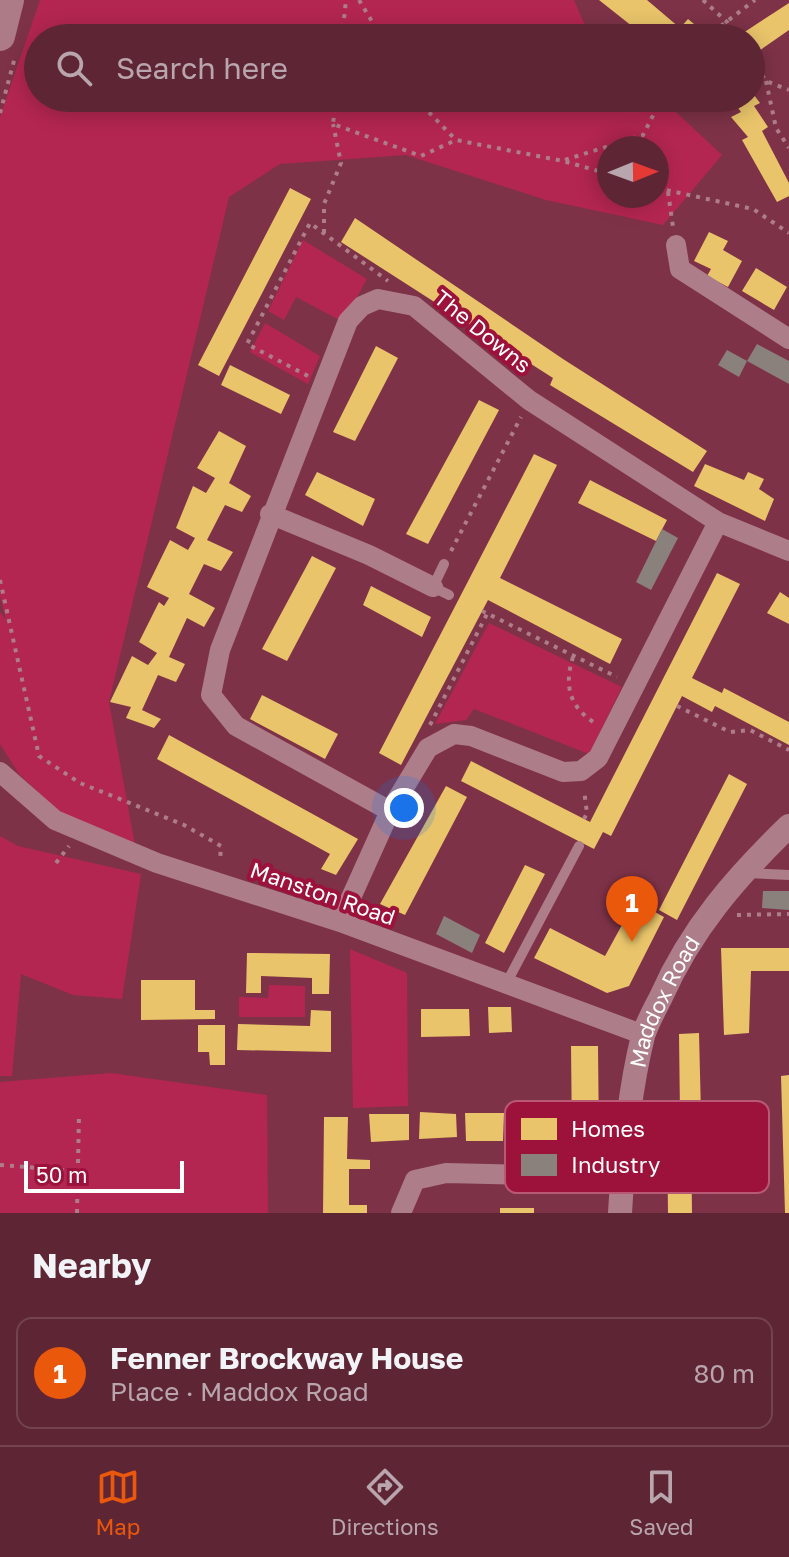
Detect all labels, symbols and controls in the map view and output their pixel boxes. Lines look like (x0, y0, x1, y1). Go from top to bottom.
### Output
search box (24, 24, 765, 112)
icon: search (52, 46, 96, 90)
text: Search here (116, 50, 288, 86)
north arrow (597, 136, 669, 208)
street label: The Downs (429, 284, 537, 378)
your location (384, 788, 424, 828)
street label: Manston Road (247, 856, 399, 930)
pin: 1 (606, 876, 658, 942)
street label: Maddox Road (623, 930, 705, 1070)
legend (505, 1101, 769, 1193)
text: Homes (571, 1115, 645, 1142)
text: Industry (571, 1151, 660, 1178)
scale bar (24, 1157, 184, 1193)
text: 50 m (36, 1161, 87, 1188)
text: Nearby (32, 1245, 152, 1285)
text: Fenner Brockway House (110, 1340, 464, 1376)
text: 1 (53, 1358, 67, 1389)
text: 80 m (694, 1358, 755, 1389)
text: Place · Maddox Road (110, 1376, 369, 1407)
tab: Map (95, 1465, 140, 1540)
tab: Directions (331, 1465, 439, 1540)
tab: Saved (629, 1465, 694, 1540)

